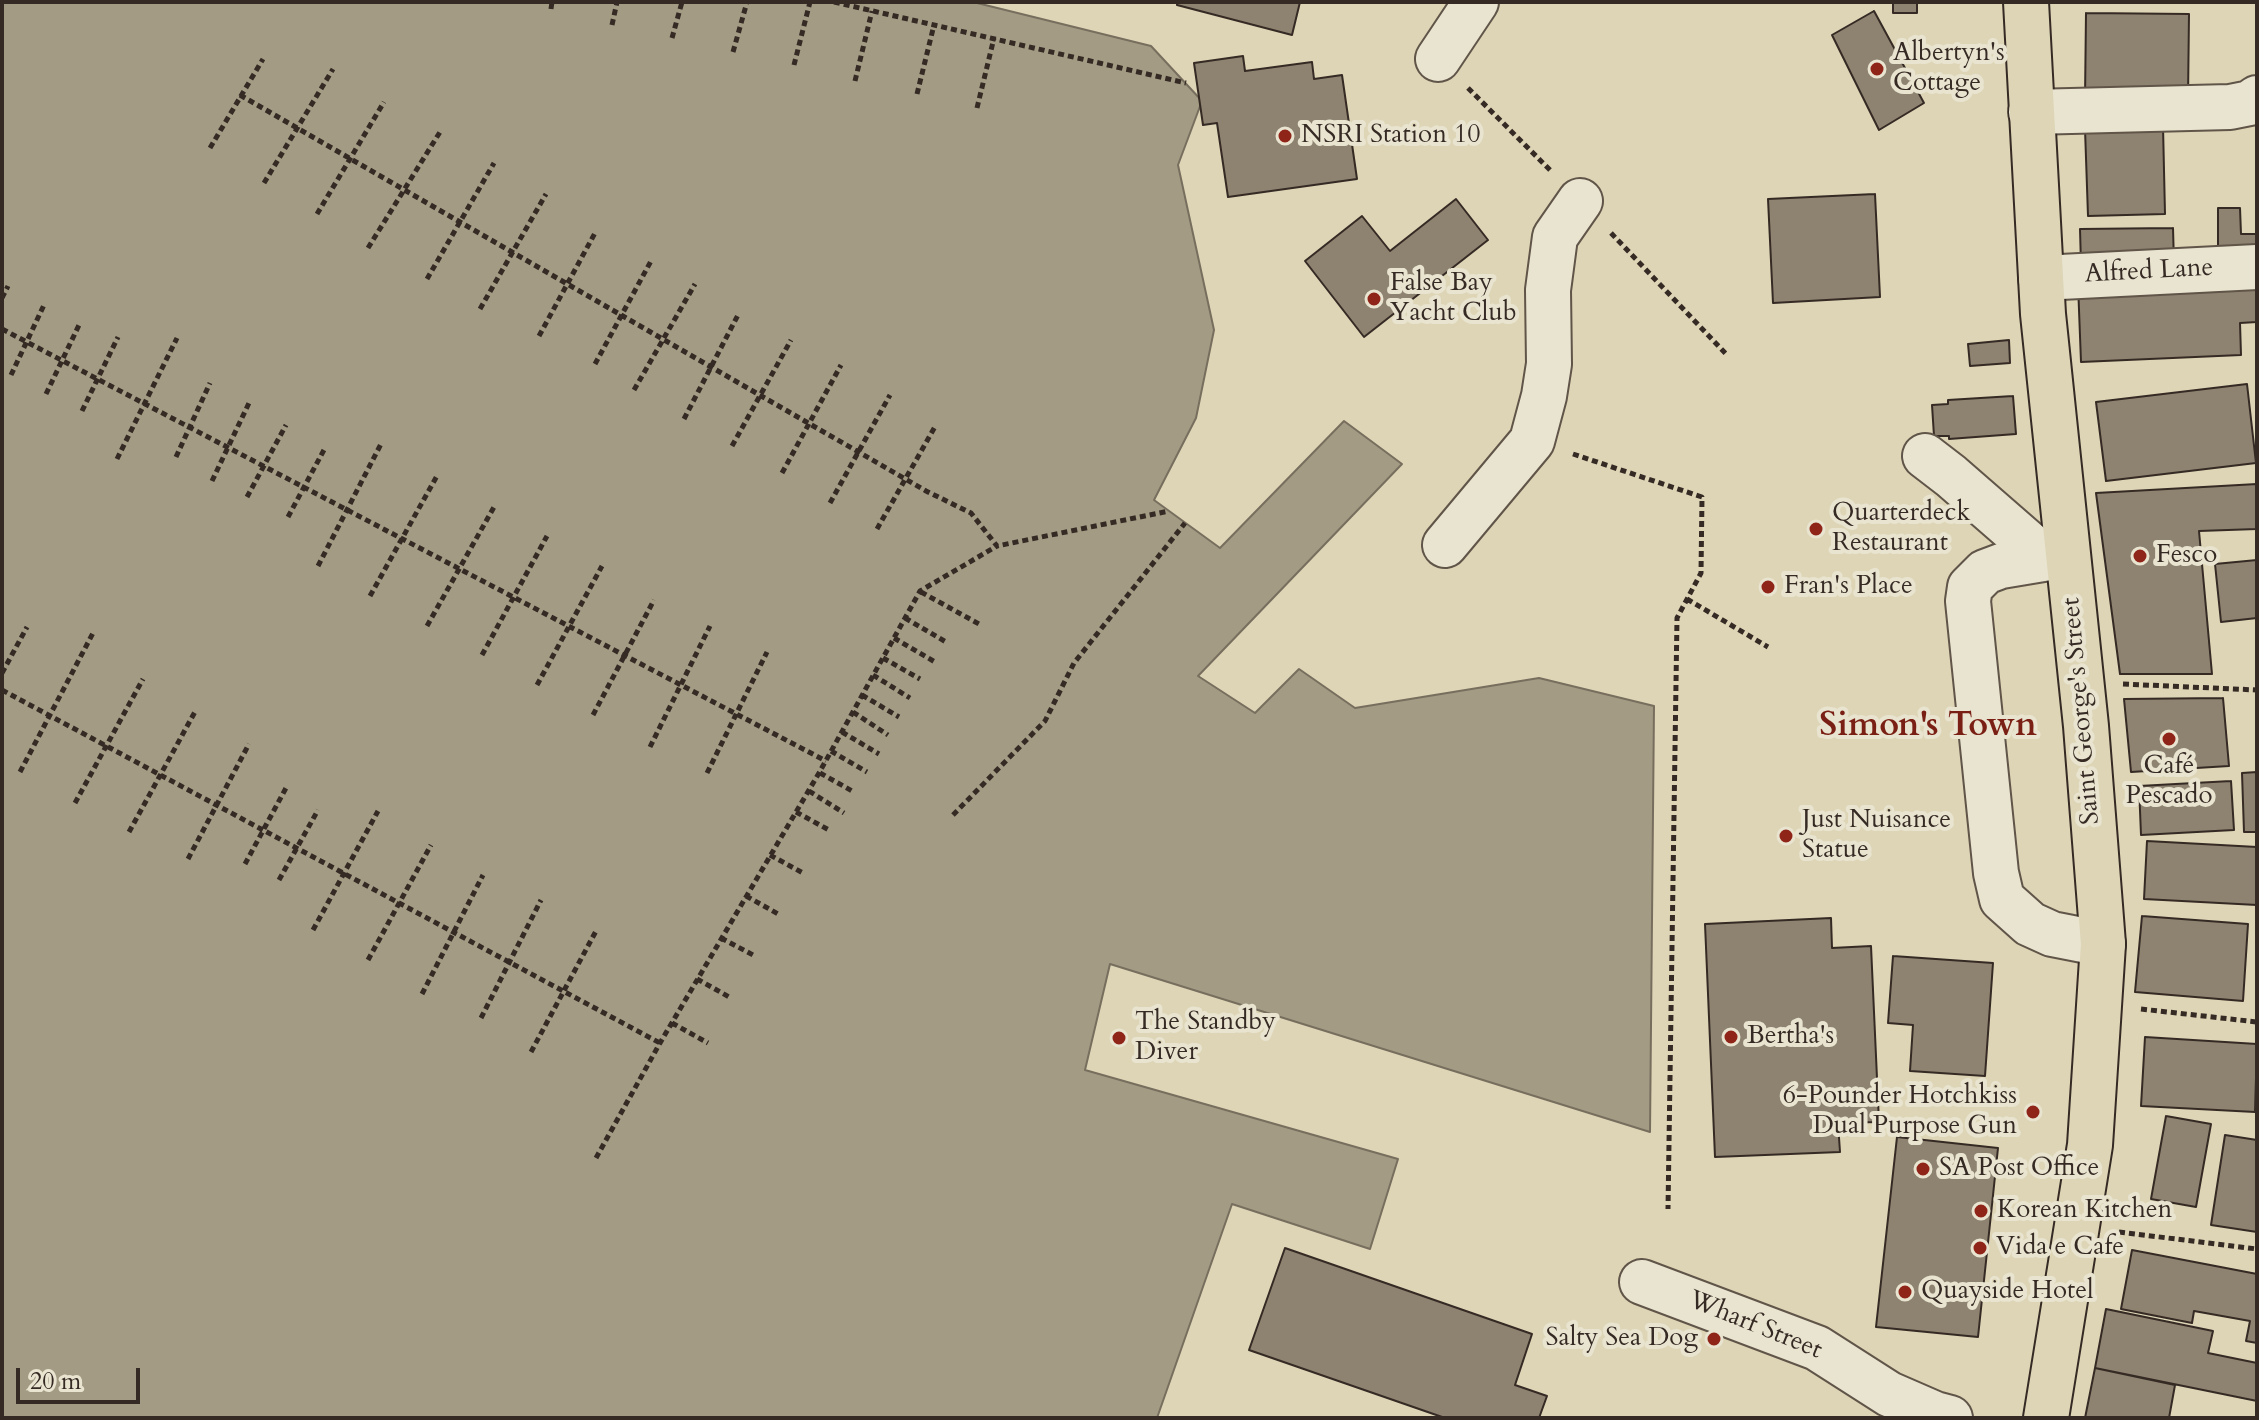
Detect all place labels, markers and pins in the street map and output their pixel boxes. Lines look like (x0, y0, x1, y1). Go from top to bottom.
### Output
place label: Albertyn's Cottage (1893, 38, 2005, 100)
marker: Albertyn's Cottage (1868, 60, 1886, 78)
place label: NSRI Station 10 (1301, 120, 1481, 152)
marker: NSRI Station 10 (1276, 127, 1294, 145)
place label: False Bay Yacht Club (1390, 268, 1517, 330)
marker: False Bay Yacht Club (1365, 290, 1383, 308)
place label: Quarterdeck Restaurant (1832, 498, 1970, 560)
marker: Quarterdeck Restaurant (1807, 520, 1825, 538)
place label: Fesco (2156, 540, 2217, 572)
marker: Fesco (2131, 547, 2149, 565)
place label: Fran's Place (1784, 571, 1913, 603)
marker: Fran's Place (1759, 578, 1777, 596)
marker: Café Pescado (2160, 730, 2178, 748)
place label: Café Pescado (2126, 751, 2212, 812)
place label: Just Nuisance Statue (1802, 805, 1951, 866)
marker: Just Nuisance Statue (1777, 827, 1795, 845)
place label: The Standby Diver (1135, 1007, 1276, 1068)
place label: Bertha's (1747, 1021, 1834, 1053)
marker: Bertha's (1722, 1028, 1740, 1046)
marker: The Standby Diver (1110, 1029, 1128, 1047)
place label: 6-Pounder Hotchkiss Dual Purpose Gun (1783, 1081, 2017, 1142)
marker: 6-Pounder Hotchkiss Dual Purpose Gun (2024, 1103, 2042, 1121)
place label: SA Post Office (1939, 1153, 2099, 1185)
marker: SA Post Office (1914, 1160, 1932, 1178)
place label: Korean Kitchen (1997, 1195, 2172, 1227)
marker: Korean Kitchen (1972, 1202, 1990, 1220)
place label: Vida e Cafe (1996, 1232, 2124, 1264)
marker: Vida e Cafe (1971, 1239, 1989, 1257)
place label: Quayside Hotel (1921, 1276, 2094, 1308)
marker: Quayside Hotel (1896, 1283, 1914, 1301)
place label: Salty Sea Dog (1545, 1323, 1698, 1355)
marker: Salty Sea Dog (1705, 1330, 1723, 1348)

